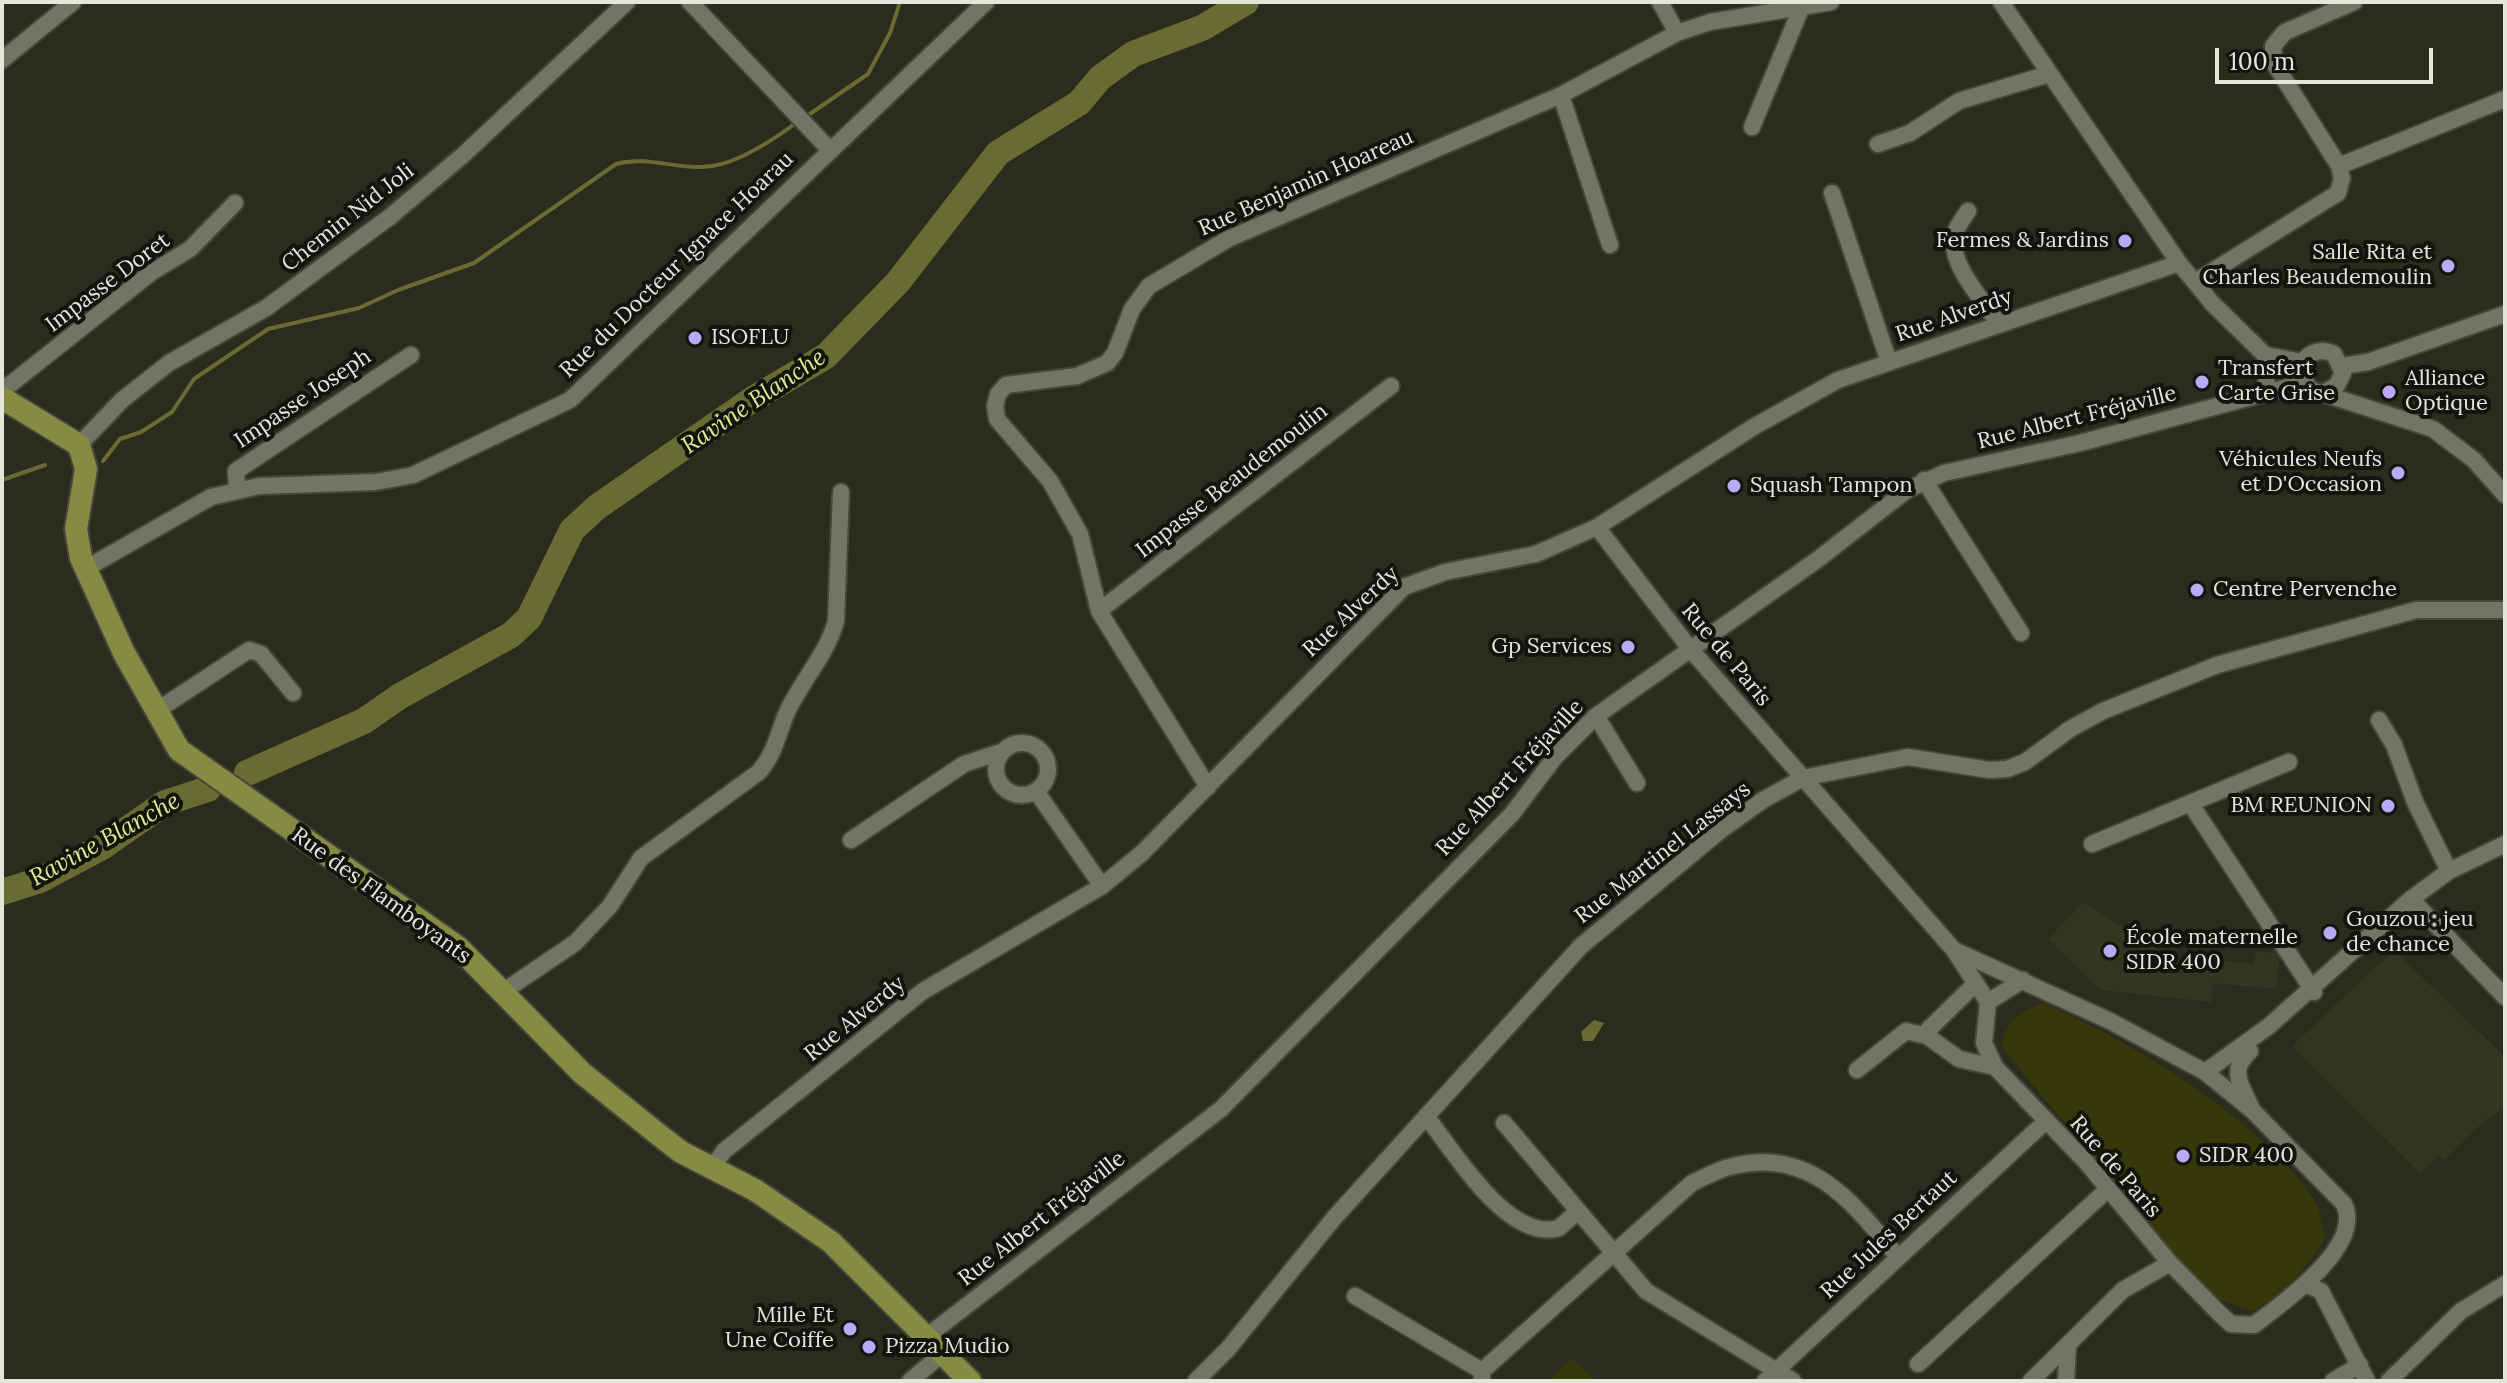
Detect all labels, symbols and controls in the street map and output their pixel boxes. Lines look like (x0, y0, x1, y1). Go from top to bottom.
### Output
scale bar (2219, 32, 2437, 82)
text: 100 m (2229, 46, 2295, 77)
street label: Rue Benjamin Hoareau (1195, 124, 1417, 242)
street label: Rue du Docteur Ignace Hoarau (555, 146, 799, 384)
street label: Chemin Nid Joli (277, 158, 419, 278)
street label: Impasse Doret (41, 228, 175, 338)
place label: Fermes & Jardins (1936, 228, 2109, 254)
marker: Fermes & Jardins (2116, 232, 2134, 250)
place label: Salle Rita et Charles Beaudemoulin (2203, 240, 2432, 292)
marker: Salle Rita et Charles Beaudemoulin (2439, 257, 2457, 275)
street label: Rue Alverdy (1892, 284, 2016, 348)
place label: ISOFLU (711, 325, 789, 351)
marker: ISOFLU (686, 329, 704, 347)
water label: Ravine Blanche (677, 343, 831, 461)
street label: Impasse Joseph (230, 344, 376, 454)
place label: Transfert Carte Grise (2218, 356, 2335, 408)
place label: Alliance Optique (2405, 366, 2488, 418)
marker: Transfert Carte Grise (2193, 373, 2211, 391)
street label: Rue Albert Fréjaville (1975, 380, 2179, 456)
marker: Alliance Optique (2380, 383, 2398, 401)
street label: Impasse Beaudemoulin (1131, 398, 1333, 564)
place label: Véhicules Neufs et D'Occasion (2219, 447, 2382, 498)
marker: Véhicules Neufs et D'Occasion (2389, 464, 2407, 482)
place label: Squash Tampon (1750, 473, 1913, 499)
marker: Squash Tampon (1725, 477, 1743, 495)
street label: Rue Alverdy (1298, 561, 1404, 663)
place label: Centre Pervenche (2213, 577, 2397, 603)
marker: Centre Pervenche (2188, 581, 2206, 599)
street label: Rue de Paris (1675, 598, 1777, 712)
place label: Gp Services (1491, 634, 1612, 660)
marker: Gp Services (1619, 638, 1637, 656)
street label: Rue Albert Fréjaville (1431, 694, 1589, 862)
street label: Rue Martinel Lassays (1570, 776, 1756, 930)
water label: Ravine Blanche (25, 787, 185, 893)
place label: BM REUNION (2231, 793, 2372, 819)
marker: BM REUNION (2379, 797, 2397, 815)
street label: Rue des Flamboyants (286, 822, 476, 970)
place label: Gouzou : jeu de chance (2346, 907, 2474, 958)
marker: Gouzou : jeu de chance (2321, 924, 2339, 942)
place label: École maternelle SIDR 400 (2126, 925, 2298, 976)
marker: École maternelle SIDR 400 (2101, 942, 2119, 960)
street label: Rue Alverdy (800, 971, 910, 1067)
street label: Rue de Paris (2064, 1111, 2166, 1223)
place label: SIDR 400 (2199, 1143, 2294, 1169)
street label: Rue Albert Fréjaville (953, 1146, 1131, 1292)
marker: SIDR 400 (2174, 1147, 2192, 1165)
street label: Rue Jules Bertaut (1815, 1165, 1963, 1305)
place label: Mille Et Une Coiffe (725, 1303, 834, 1354)
marker: Mille Et Une Coiffe (841, 1320, 859, 1338)
place label: Pizza Mudio (885, 1334, 1010, 1360)
marker: Pizza Mudio (860, 1338, 878, 1356)

